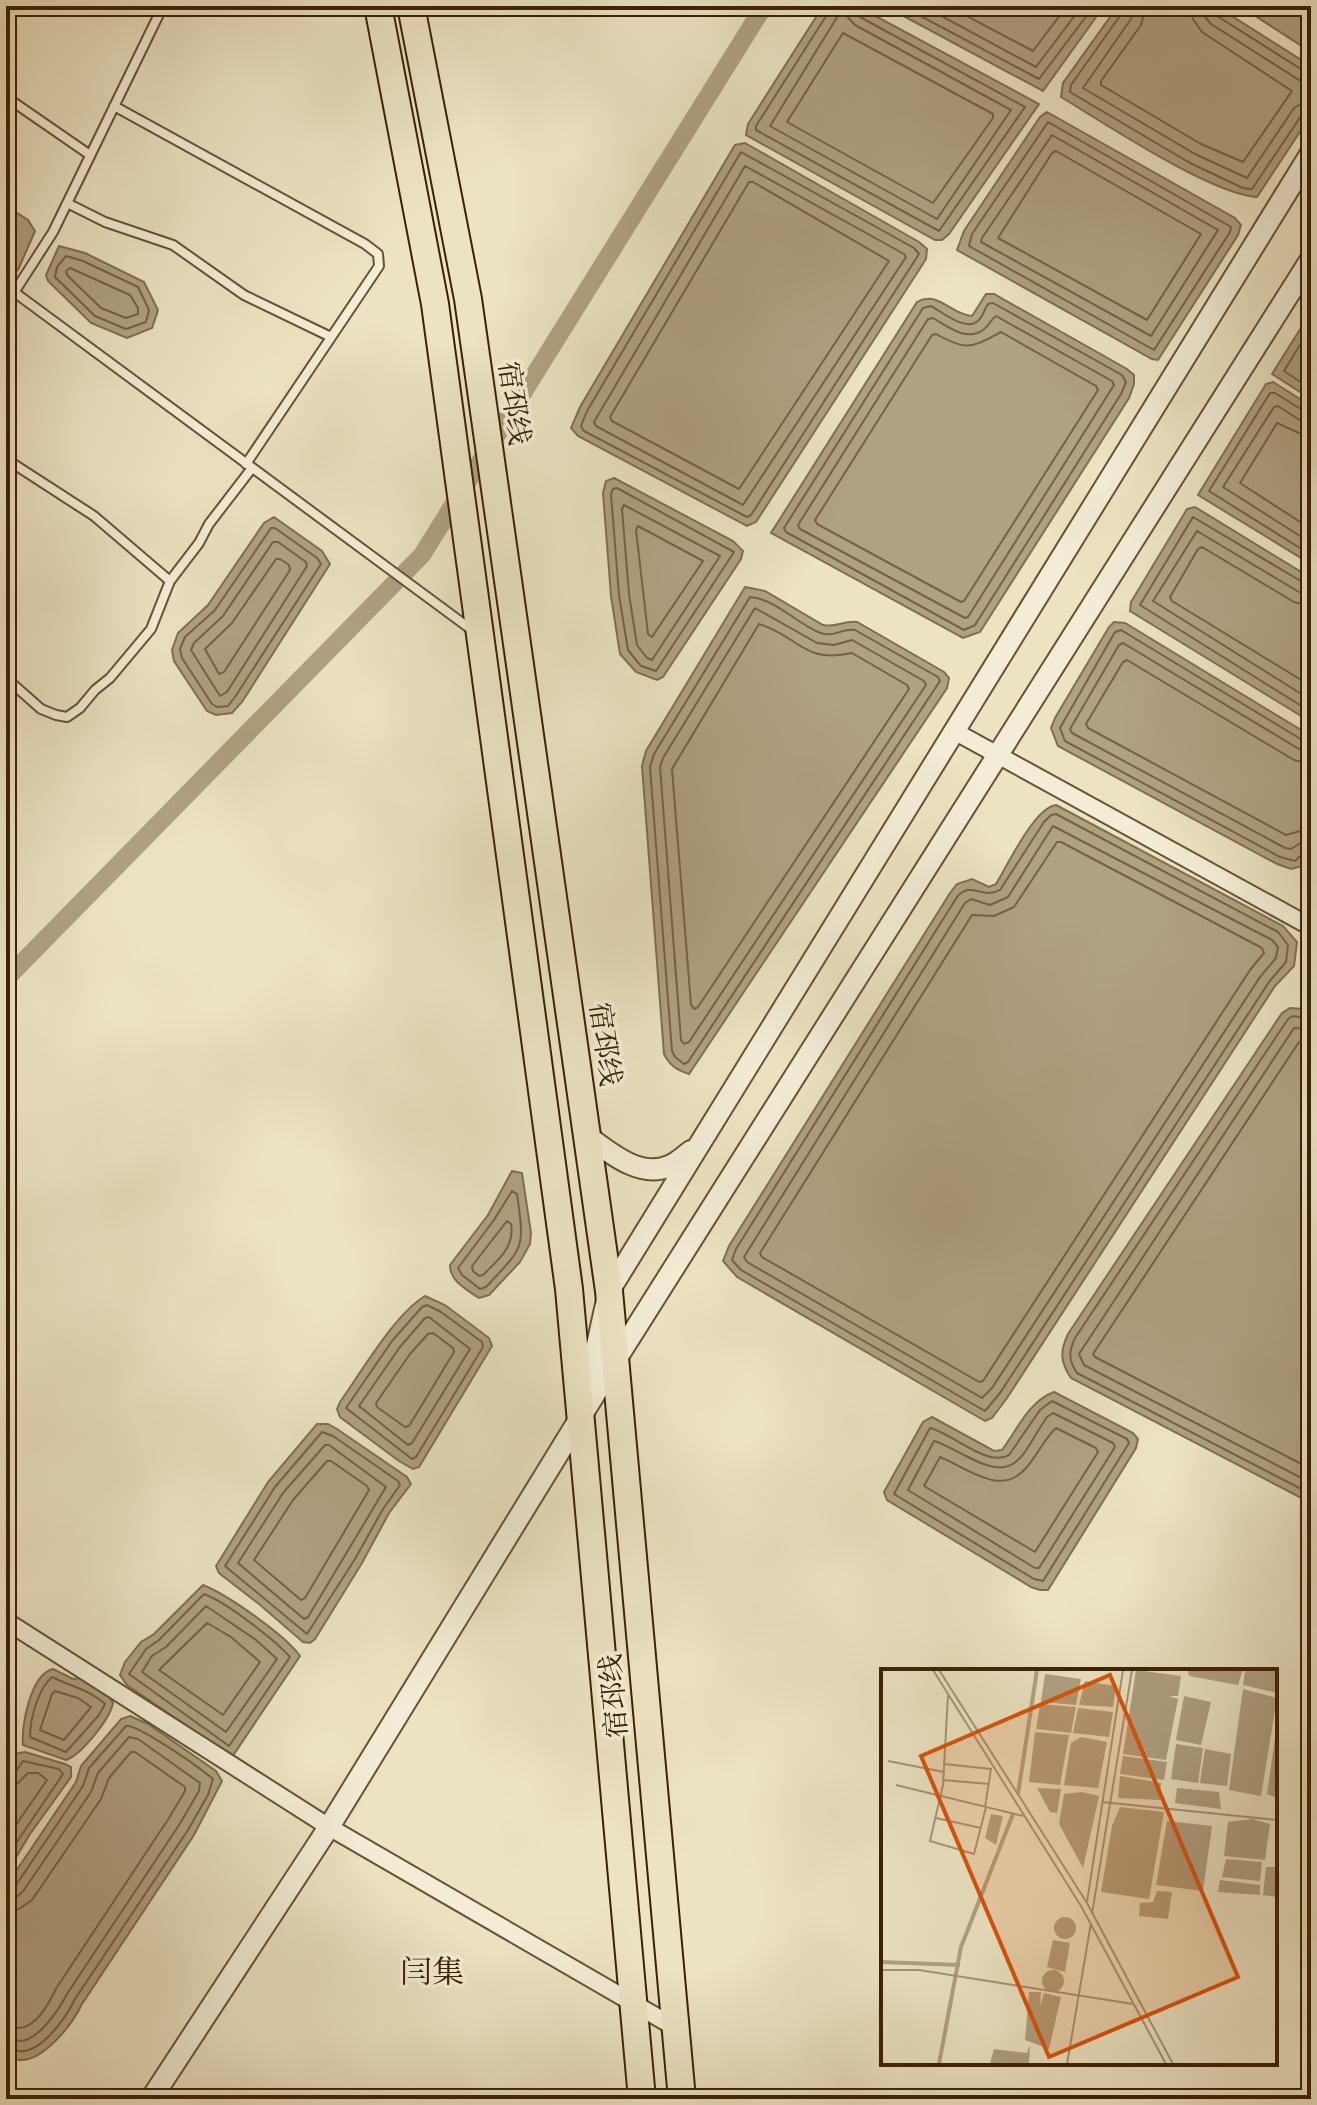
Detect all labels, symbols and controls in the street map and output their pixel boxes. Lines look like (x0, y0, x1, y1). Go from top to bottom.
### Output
street label: 宿邳线 (489, 358, 542, 447)
street label: 宿邳线 (580, 999, 633, 1088)
street label: 宿邳线 (588, 1652, 637, 1740)
inset map (881, 1669, 1277, 2065)
district label: 闫集 (400, 1948, 464, 1995)

